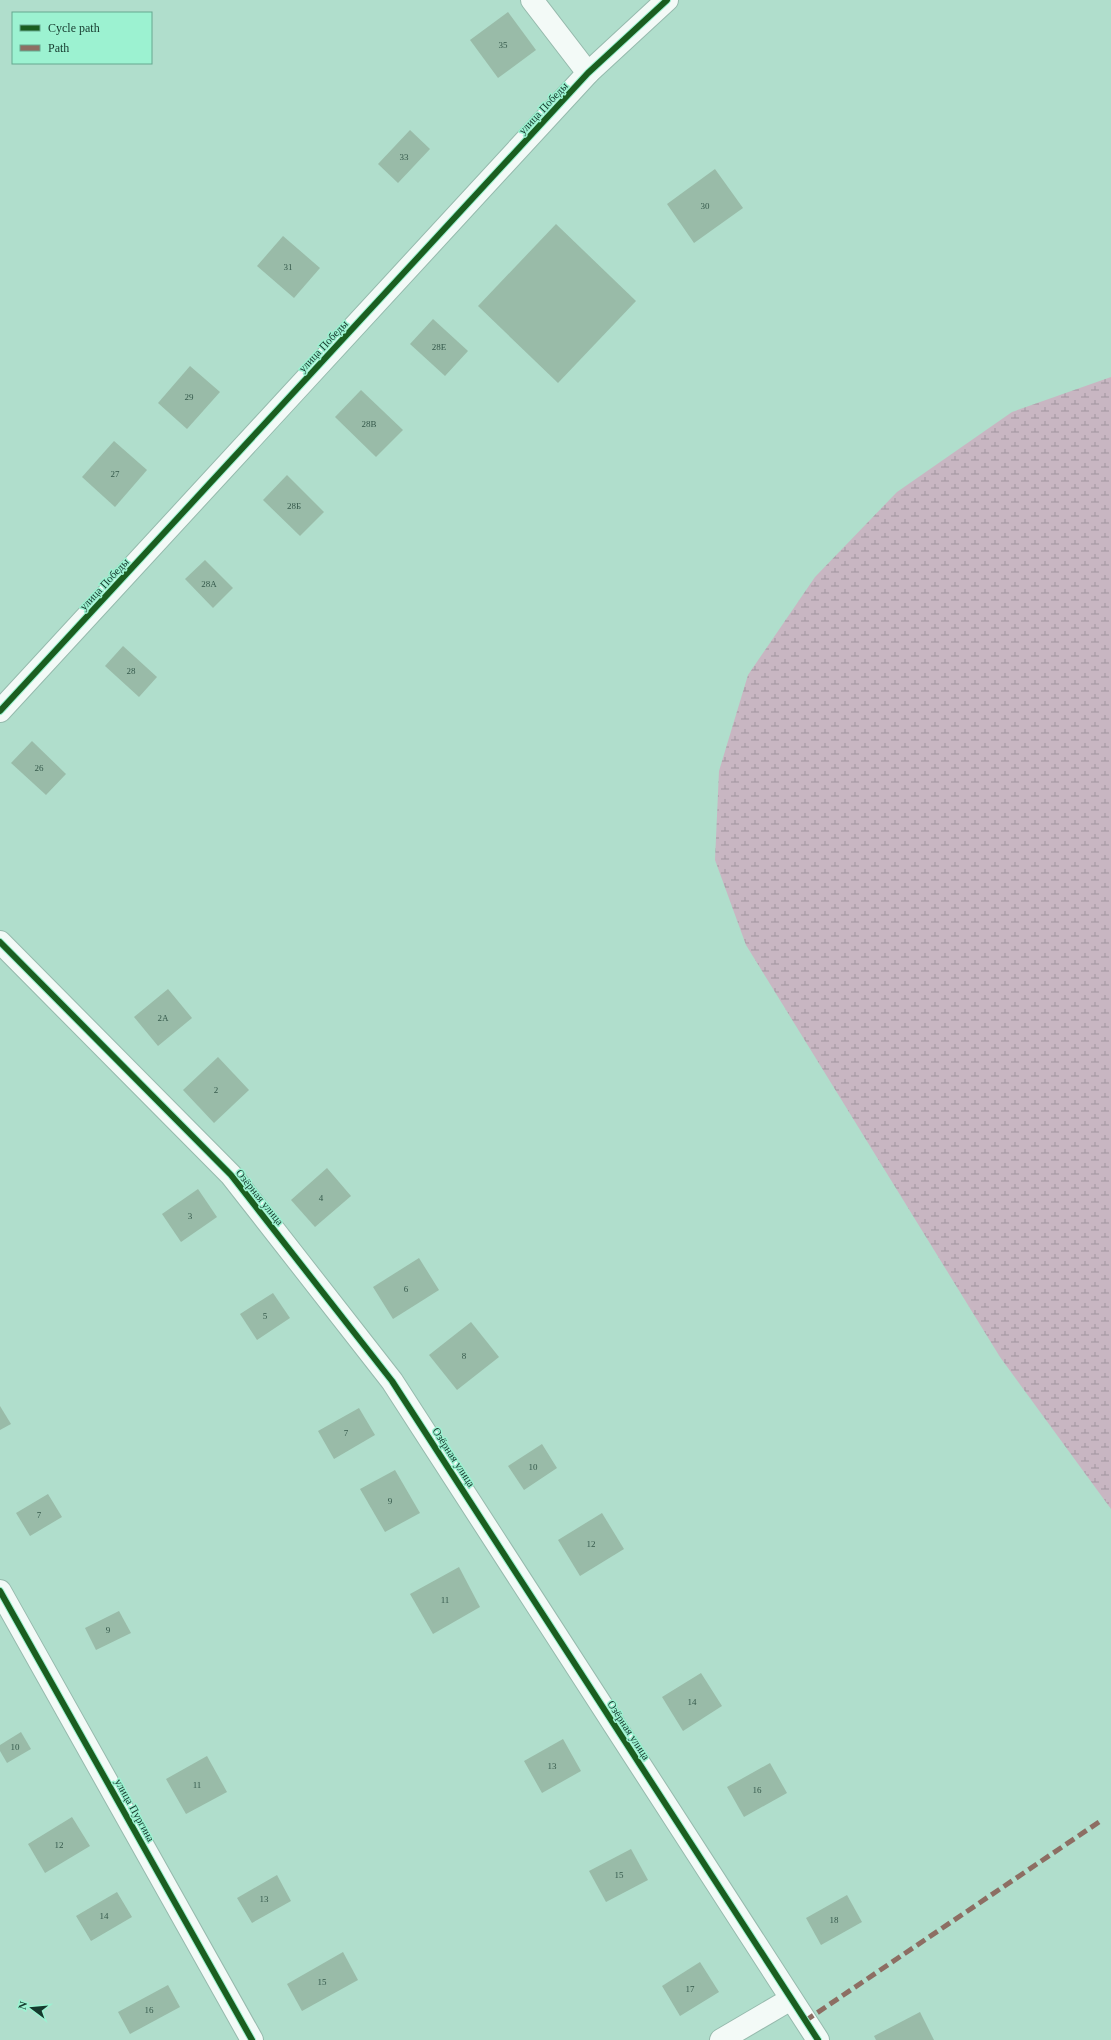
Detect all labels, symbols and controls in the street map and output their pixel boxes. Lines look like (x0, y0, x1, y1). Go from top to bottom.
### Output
legend (12, 12, 152, 64)
text: Cycle path (48, 21, 100, 35)
house number: 35 (499, 40, 508, 50)
text: Path (48, 41, 69, 55)
street label: улица Победы (516, 79, 570, 136)
house number: 33 (400, 152, 409, 162)
house number: 30 (701, 201, 710, 211)
house number: 31 (284, 262, 293, 272)
street label: улица Победы (296, 317, 350, 374)
house number: 28Е (432, 342, 447, 352)
house number: 29 (185, 392, 194, 402)
house number: 28В (361, 419, 377, 429)
house number: 27 (111, 469, 120, 479)
house number: 28Б (287, 501, 301, 511)
street label: улица Победы (77, 555, 131, 612)
house number: 28А (201, 579, 217, 589)
house number: 28 (127, 666, 136, 676)
house number: 26 (35, 763, 44, 773)
house number: 2А (158, 1013, 169, 1023)
house number: 2 (214, 1085, 218, 1095)
street label: Озёрная улица (234, 1167, 286, 1227)
house number: 4 (319, 1193, 324, 1203)
house number: 3 (188, 1211, 193, 1221)
house number: 6 (404, 1284, 409, 1294)
house number: 5 (263, 1311, 268, 1321)
house number: 8 (462, 1351, 467, 1361)
street label: Озёрная улица (430, 1425, 478, 1489)
house number: 7 (344, 1428, 349, 1438)
house number: 10 (529, 1462, 538, 1472)
house number: 9 (388, 1496, 393, 1506)
house number: 7 (37, 1510, 42, 1520)
house number: 12 (587, 1539, 596, 1549)
house number: 11 (441, 1595, 449, 1605)
house number: 9 (106, 1625, 111, 1635)
house number: 14 (688, 1697, 697, 1707)
street label: Озёрная улица (605, 1698, 653, 1762)
house number: 10 (11, 1742, 20, 1752)
house number: 13 (548, 1761, 557, 1771)
street label: улица Пургина (113, 1776, 157, 1844)
house number: 11 (193, 1780, 201, 1790)
house number: 16 (753, 1785, 762, 1795)
house number: 12 (55, 1840, 64, 1850)
house number: 15 (615, 1870, 624, 1880)
house number: 13 (260, 1894, 269, 1904)
house number: 14 (100, 1911, 109, 1921)
house number: 18 (830, 1915, 839, 1925)
house number: 15 (318, 1977, 327, 1987)
house number: 17 (686, 1984, 695, 1994)
north arrow (12, 1988, 52, 2028)
text: N (16, 2000, 29, 2011)
house number: 16 (145, 2005, 154, 2015)

